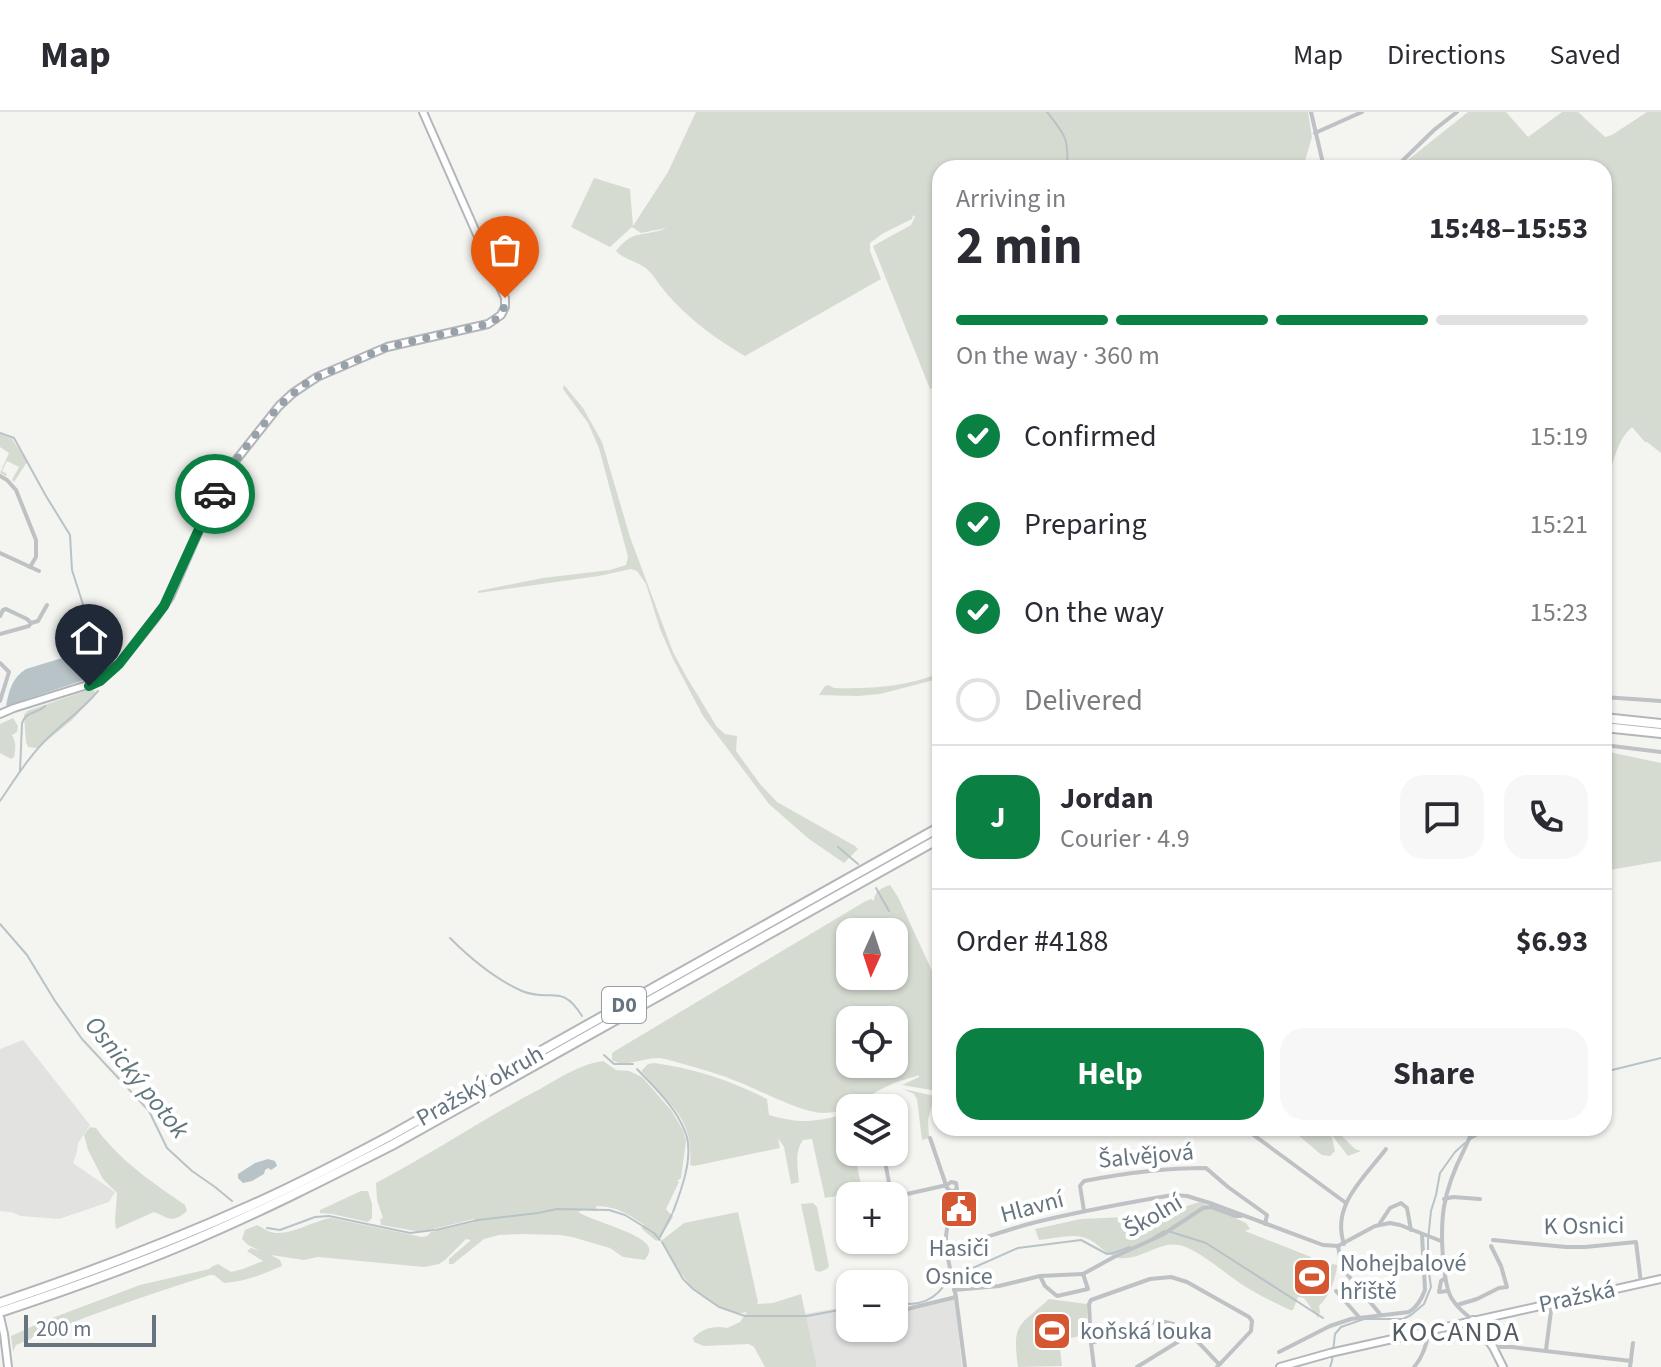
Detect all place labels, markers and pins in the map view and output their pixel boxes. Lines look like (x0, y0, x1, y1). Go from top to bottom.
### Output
pin (471, 216, 539, 298)
pin (55, 604, 123, 686)
public building icon: Hasiči Osnice (938, 1188, 980, 1230)
place label: Hasiči Osnice (925, 1231, 993, 1294)
place label: Nohejbalové hřiště (1340, 1246, 1467, 1309)
sports icon: Nohejbalové hřiště (1291, 1256, 1333, 1298)
sports icon: koňská louka (1031, 1310, 1073, 1352)
place label: koňská louka (1080, 1314, 1212, 1349)

